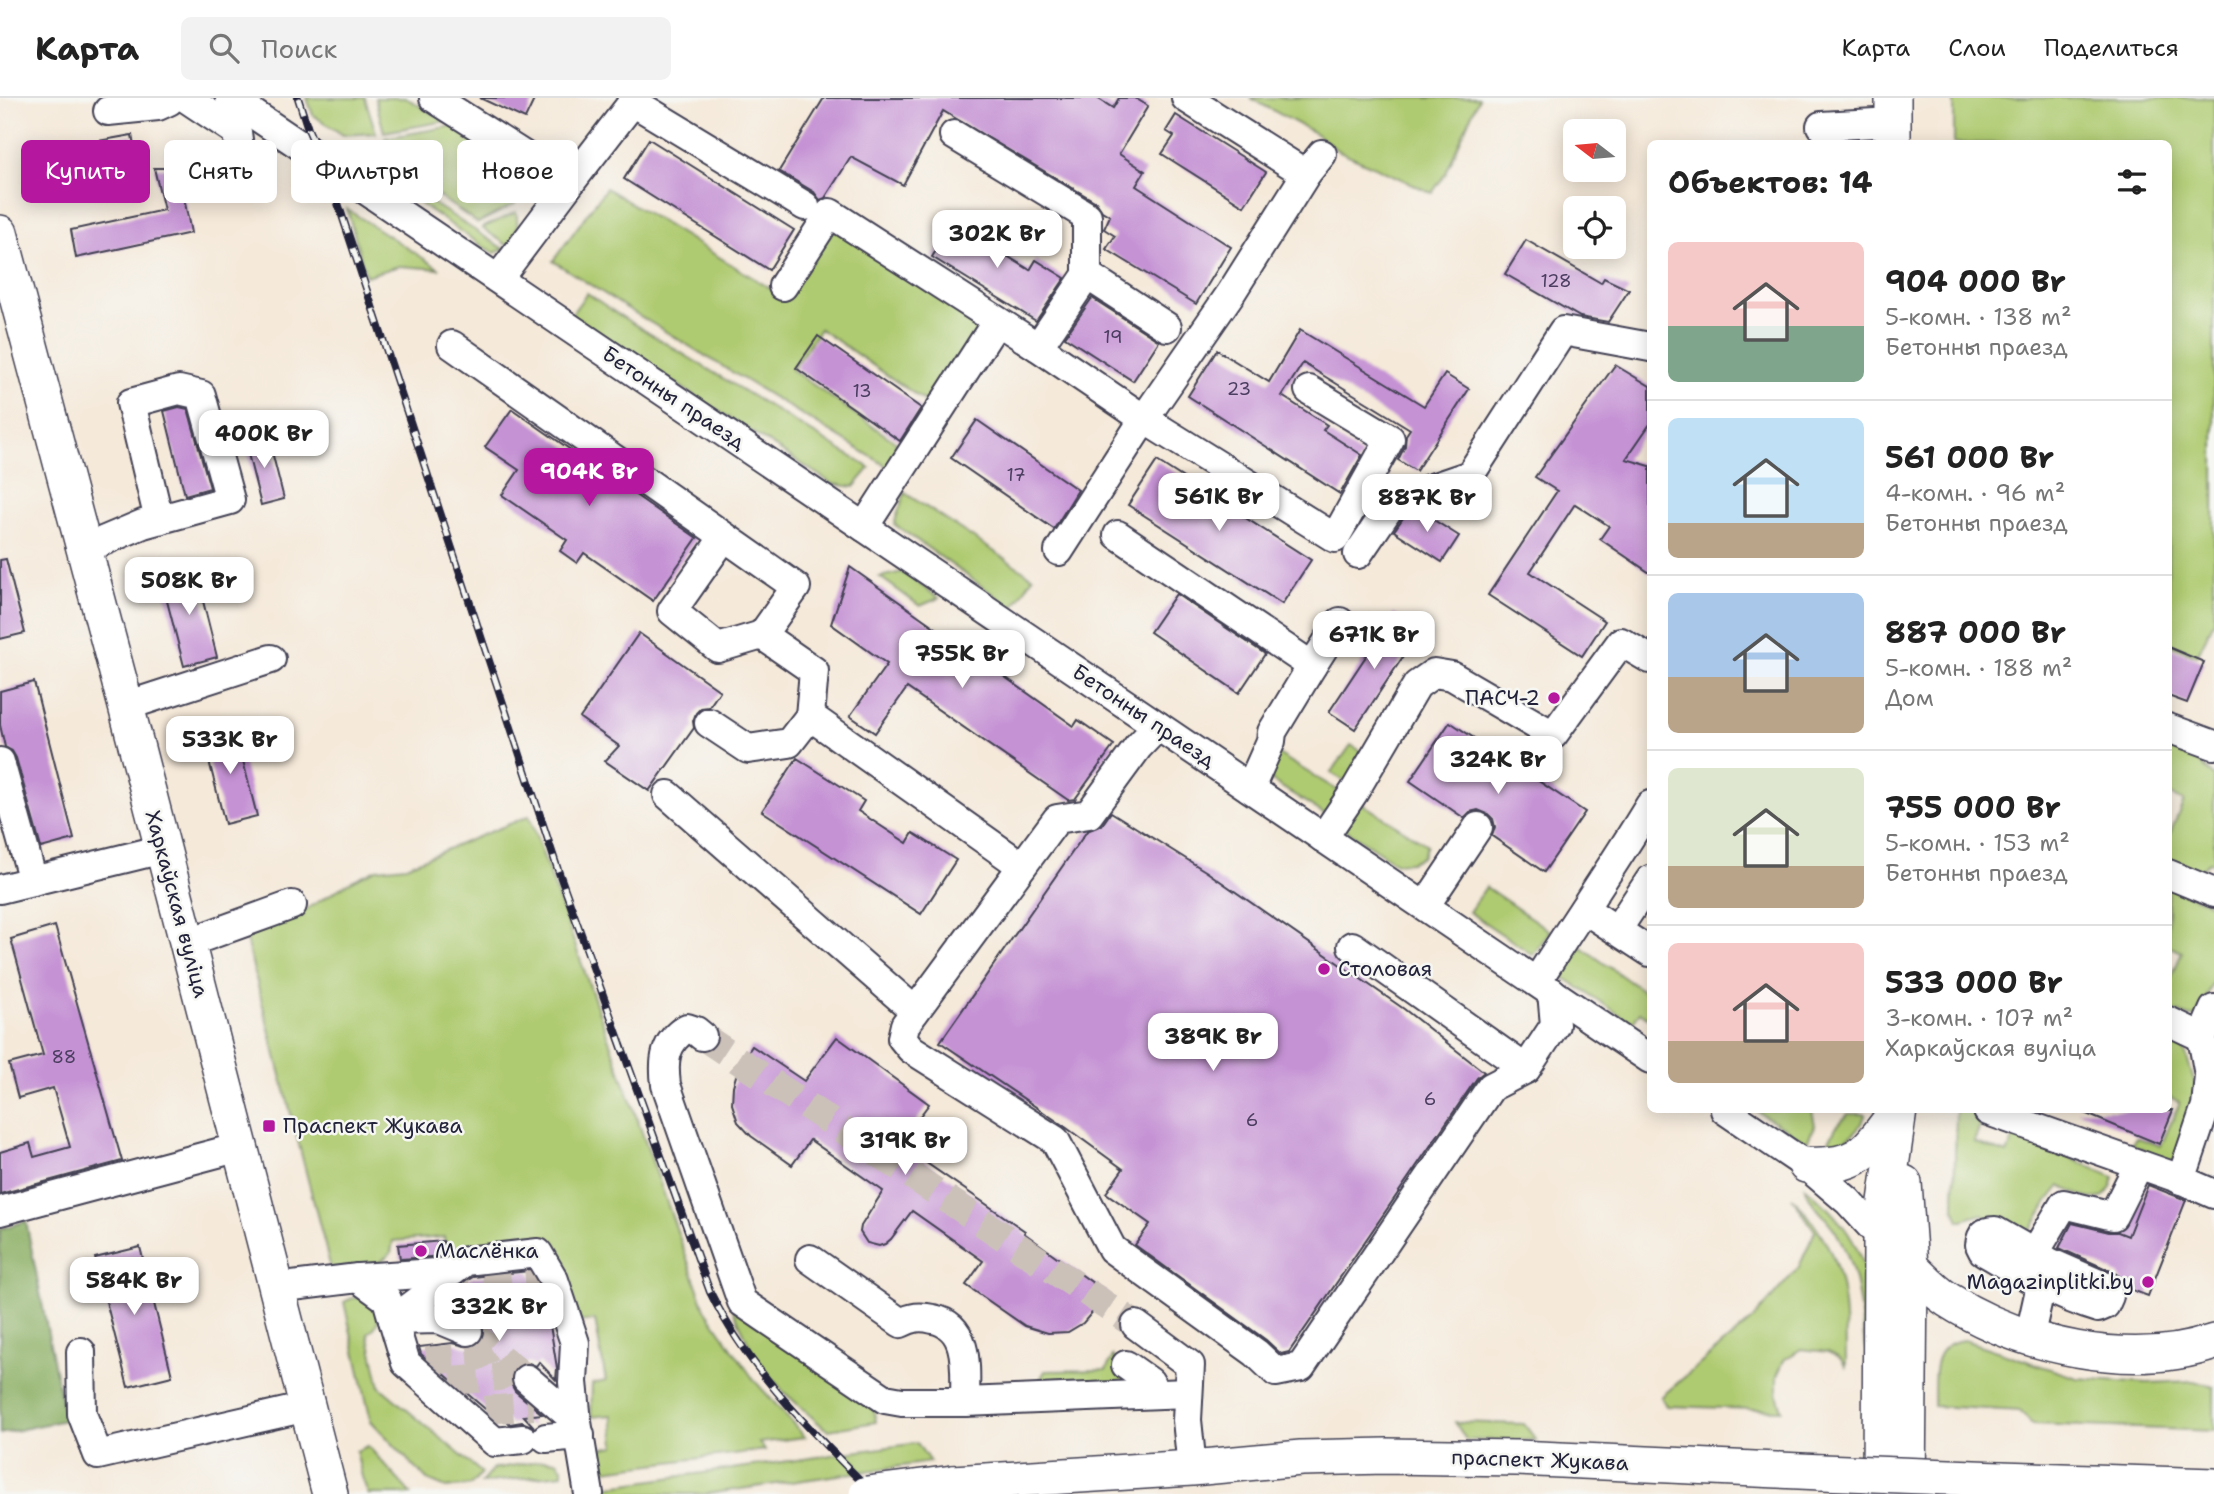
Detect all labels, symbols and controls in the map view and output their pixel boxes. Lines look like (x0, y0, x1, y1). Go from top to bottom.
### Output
search box (181, 17, 671, 80)
text: Карта (35, 26, 139, 71)
icon: search (205, 29, 243, 67)
text: Поиск (261, 31, 337, 66)
text: Карта (1842, 32, 1910, 64)
text: Слои (1948, 32, 2006, 64)
text: Поделиться (2044, 32, 2179, 64)
north arrow (1563, 119, 1626, 182)
map controls (1563, 119, 1626, 259)
chip: Купить (21, 140, 150, 203)
chip: Снять (164, 140, 277, 203)
chip: Фильтры (291, 140, 443, 203)
chip: Новое (457, 140, 578, 203)
text: Объектов: 14 (1668, 162, 1873, 203)
icon: filters (2113, 163, 2151, 201)
button: locate (1563, 196, 1626, 259)
pin: 302K Br (932, 211, 1062, 270)
text: 302K Br (948, 218, 1046, 248)
text: 904 000 Br (1885, 261, 2066, 302)
house number: 128 (1540, 269, 1572, 293)
icon: home (1724, 270, 1808, 354)
text: 5-комн. · 138 m² (1885, 302, 2072, 332)
house number: 19 (1103, 325, 1123, 349)
text: Бетонны праезд (1885, 332, 2068, 362)
street label: Бетонны праезд (597, 340, 751, 456)
house number: 23 (1227, 377, 1251, 401)
house number: 13 (852, 379, 872, 403)
pin: 400K Br (199, 410, 329, 470)
text: 400K Br (215, 418, 313, 448)
text: 561 000 Br (1885, 437, 2054, 478)
icon: home (1724, 446, 1808, 530)
pin: 904K Br (524, 448, 654, 508)
text: 904K Br (540, 456, 638, 486)
house number: 17 (1006, 463, 1026, 487)
pin: 561K Br (1154, 474, 1284, 533)
pin: 887K Br (1362, 474, 1492, 534)
text: 4-комн. · 96 m² (1885, 478, 2065, 508)
text: 561K Br (1174, 481, 1264, 511)
text: 887K Br (1378, 482, 1476, 512)
text: Бетонны праезд (1885, 508, 2068, 538)
pin: 508K Br (124, 558, 254, 617)
text: 508K Br (141, 565, 237, 595)
pin: 671K Br (1309, 612, 1439, 671)
text: 887 000 Br (1885, 612, 2066, 653)
text: 671K Br (1329, 619, 1419, 649)
icon: home (1724, 621, 1808, 705)
pin: 755K Br (897, 630, 1027, 690)
text: 755K Br (915, 638, 1009, 668)
text: 5-комн. · 188 m² (1885, 653, 2072, 683)
street label: Бетонны праезд (1067, 658, 1221, 774)
text: Дом (1885, 683, 1934, 713)
place label: ПАСЧ-2 (1465, 684, 1540, 712)
marker: ПАСЧ-2 (1546, 690, 1562, 706)
pin: 533K Br (165, 716, 295, 776)
text: 533K Br (182, 724, 278, 754)
pin: 324K Br (1433, 736, 1563, 796)
text: 324K Br (1450, 744, 1546, 774)
text: 755 000 Br (1885, 787, 2061, 828)
icon: home (1724, 796, 1808, 880)
street label: Харкаўская вуліца (139, 807, 215, 1001)
text: 5-комн. · 153 m² (1885, 828, 2070, 858)
text: Бетонны праезд (1885, 858, 2068, 888)
place label: Столовая (1338, 955, 1432, 983)
marker: Столовая (1316, 961, 1332, 977)
text: 533 000 Br (1885, 962, 2063, 1003)
icon: home (1724, 971, 1808, 1055)
text: 3-комн. · 107 m² (1885, 1003, 2073, 1033)
pin: 389K Br (1148, 1014, 1278, 1073)
text: 389K Br (1164, 1021, 1262, 1051)
text: Харкаўская вуліца (1885, 1033, 2096, 1063)
house number: 88 (52, 1045, 76, 1069)
house number: 6 (1424, 1087, 1436, 1111)
house number: 6 (1246, 1108, 1258, 1132)
place label: Праспект Жукава (283, 1112, 463, 1140)
marker: Праспект Жукава (261, 1118, 277, 1134)
pin: 319K Br (840, 1118, 970, 1177)
text: 319K Br (859, 1125, 951, 1155)
place label: Маслёнка (435, 1237, 539, 1265)
marker: Маслёнка (413, 1243, 429, 1259)
pin: 584K Br (69, 1258, 199, 1317)
text: 584K Br (86, 1265, 182, 1295)
place label: Magazinplitki.by (1967, 1268, 2134, 1296)
marker: Magazinplitki.by (2140, 1274, 2156, 1290)
pin: 332K Br (434, 1284, 564, 1343)
text: 332K Br (450, 1291, 548, 1321)
street label: праспект Жукава (1451, 1443, 1629, 1477)

